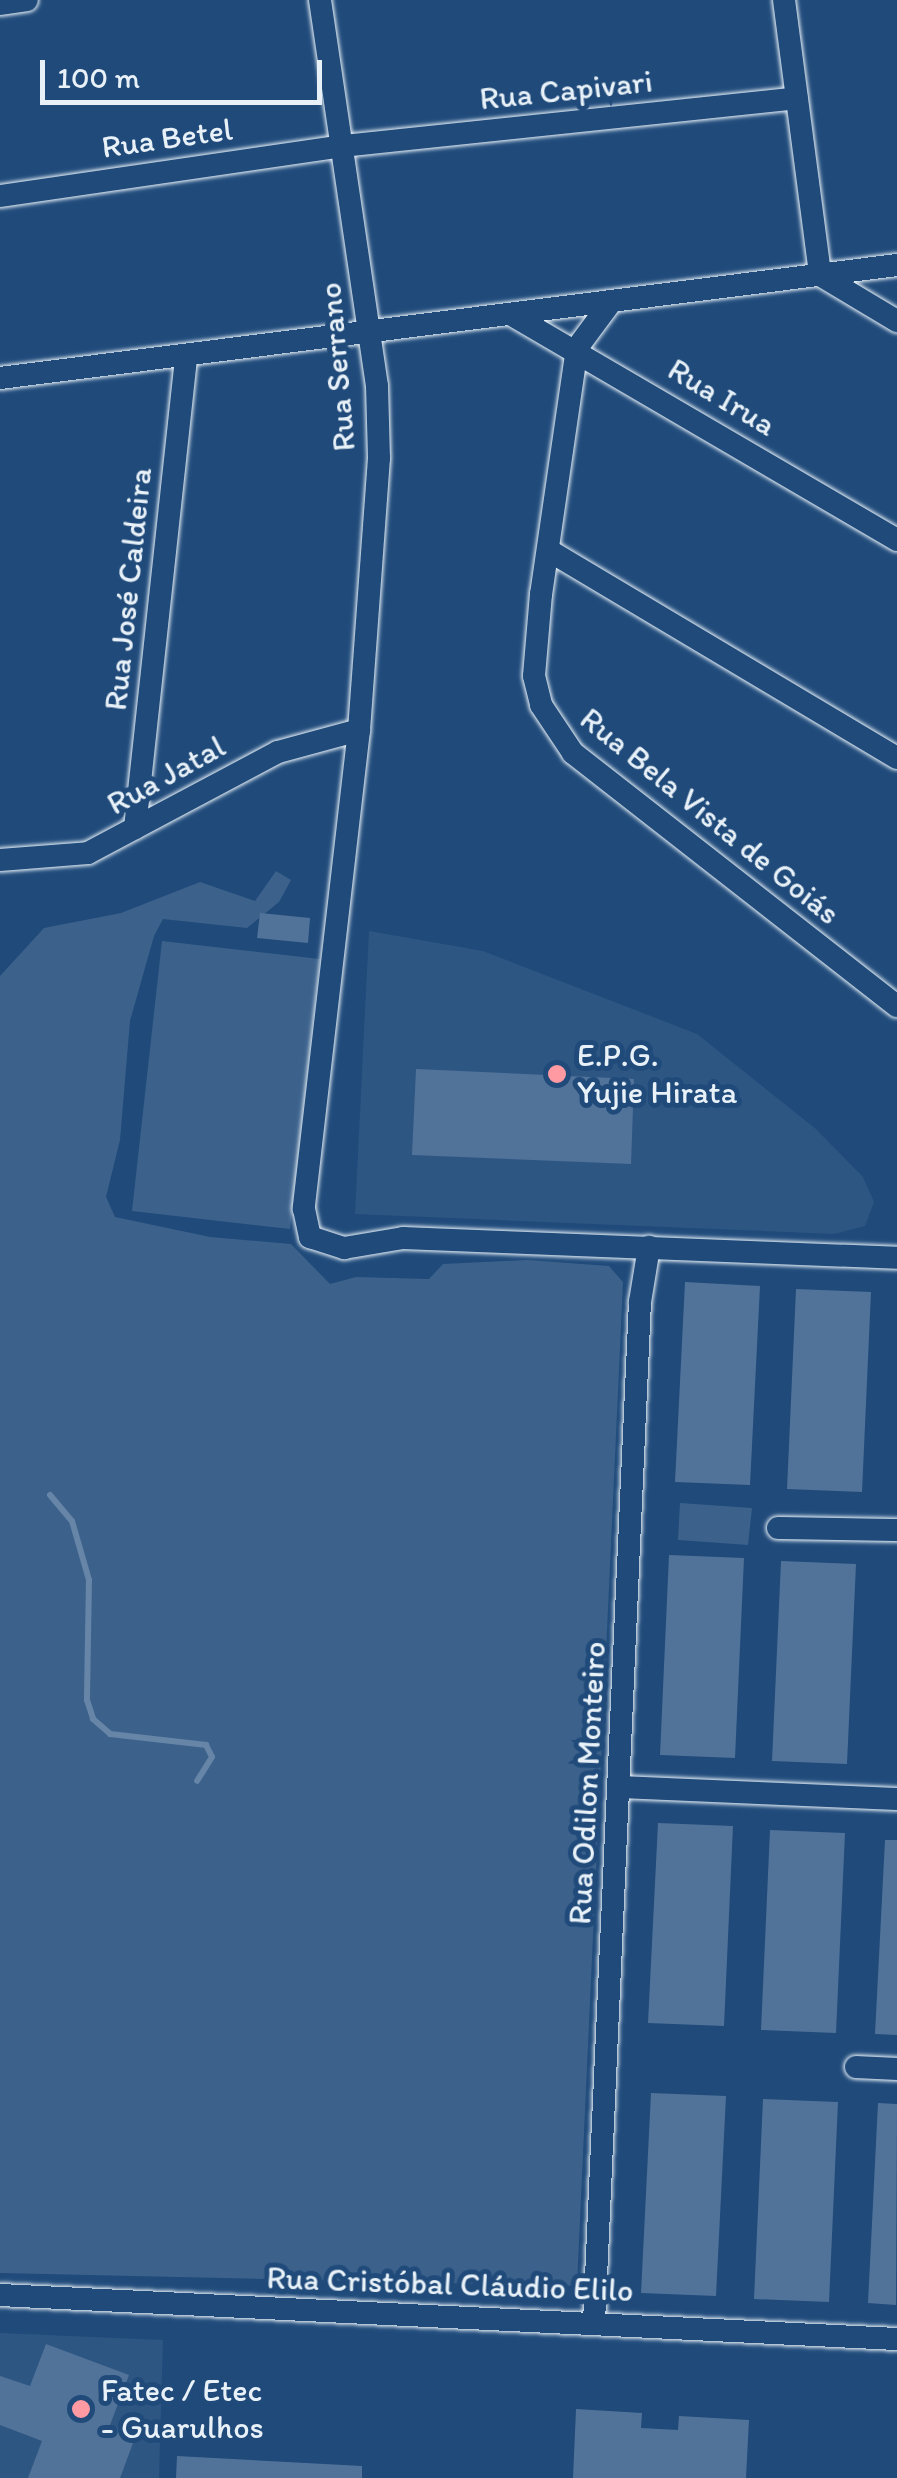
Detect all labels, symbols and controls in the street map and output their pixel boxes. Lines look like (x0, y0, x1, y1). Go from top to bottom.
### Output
scale bar (45, 40, 328, 102)
text: 100 m (57, 59, 140, 96)
street label: Rua Capivari (477, 62, 655, 118)
street label: Rua Betel (99, 110, 235, 166)
street label: Rua Serrano (311, 282, 363, 452)
street label: Rua Irua (662, 350, 782, 444)
street label: Rua José Caldeira (96, 466, 160, 712)
street label: Rua Bela Vista de Goiás (573, 700, 847, 932)
street label: Rua Jatal (101, 727, 231, 823)
place label: E.P.G. Yujie Hirata (577, 1037, 738, 1112)
marker: E.P.G. Yujie Hirata (546, 1063, 568, 1085)
street label: Rua Odilon Monteiro (560, 1640, 614, 1926)
street label: Rua Cristóbal Cláudio Elilo (267, 2258, 633, 2310)
place label: Fatec / Etec - Guarulhos (101, 2372, 264, 2447)
marker: Fatec / Etec - Guarulhos (70, 2398, 92, 2420)

